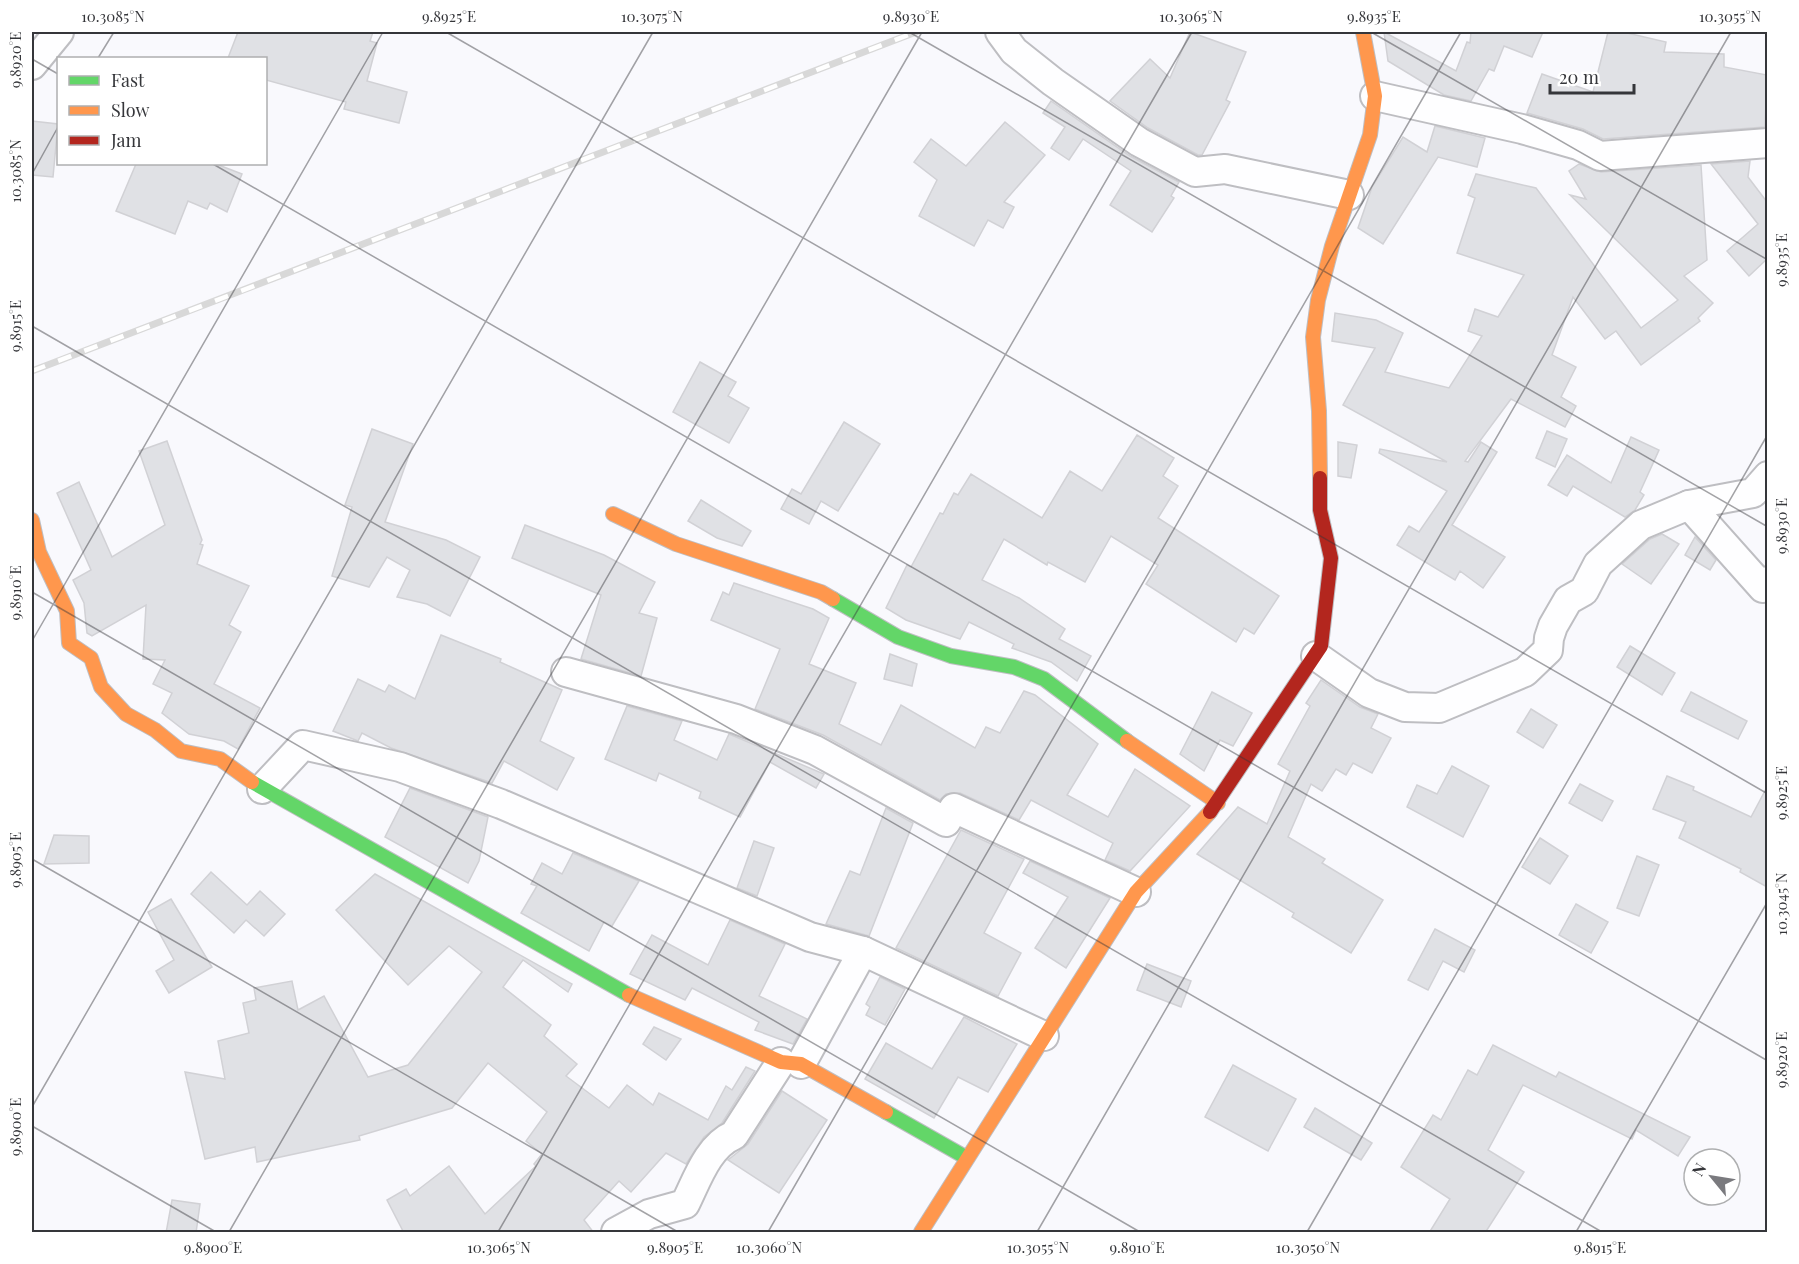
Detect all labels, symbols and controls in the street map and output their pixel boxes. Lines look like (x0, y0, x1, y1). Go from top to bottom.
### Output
text: 10.3085°N (81, 6, 145, 26)
text: 9.8925°E (422, 6, 476, 26)
text: 10.3075°N (621, 6, 683, 26)
text: 9.8930°E (883, 6, 939, 26)
text: 10.3065°N (1159, 6, 1223, 26)
text: 9.8935°E (1347, 6, 1401, 26)
text: 10.3055°N (1699, 6, 1761, 26)
text: 9.8920°E (5, 32, 25, 88)
legend (57, 57, 267, 165)
scale bar (1550, 57, 1634, 95)
text: 20 m (1559, 65, 1599, 89)
text: Fast (111, 68, 145, 92)
text: Slow (111, 98, 149, 122)
text: Jam (110, 128, 141, 152)
text: 10.3085°N (5, 139, 25, 203)
text: 9.8935°E (1771, 233, 1791, 287)
text: 9.8915°E (5, 300, 25, 352)
text: 9.8930°E (1771, 498, 1791, 554)
text: 9.8910°E (5, 565, 25, 621)
text: 9.8925°E (1771, 766, 1791, 820)
text: 9.8905°E (5, 832, 25, 888)
text: 10.3045°N (1771, 872, 1791, 936)
text: 9.8920°E (1771, 1032, 1791, 1088)
text: 9.8900°E (5, 1098, 25, 1156)
north arrow (1682, 1147, 1742, 1207)
text: N (1687, 1159, 1711, 1180)
text: 9.8900°E (184, 1237, 242, 1257)
text: 10.3065°N (467, 1237, 531, 1257)
text: 9.8905°E (647, 1237, 703, 1257)
text: 10.3060°N (736, 1237, 802, 1257)
text: 10.3055°N (1007, 1237, 1069, 1257)
text: 9.8910°E (1109, 1237, 1165, 1257)
text: 10.3050°N (1276, 1237, 1341, 1257)
text: 9.8915°E (1574, 1237, 1626, 1257)

